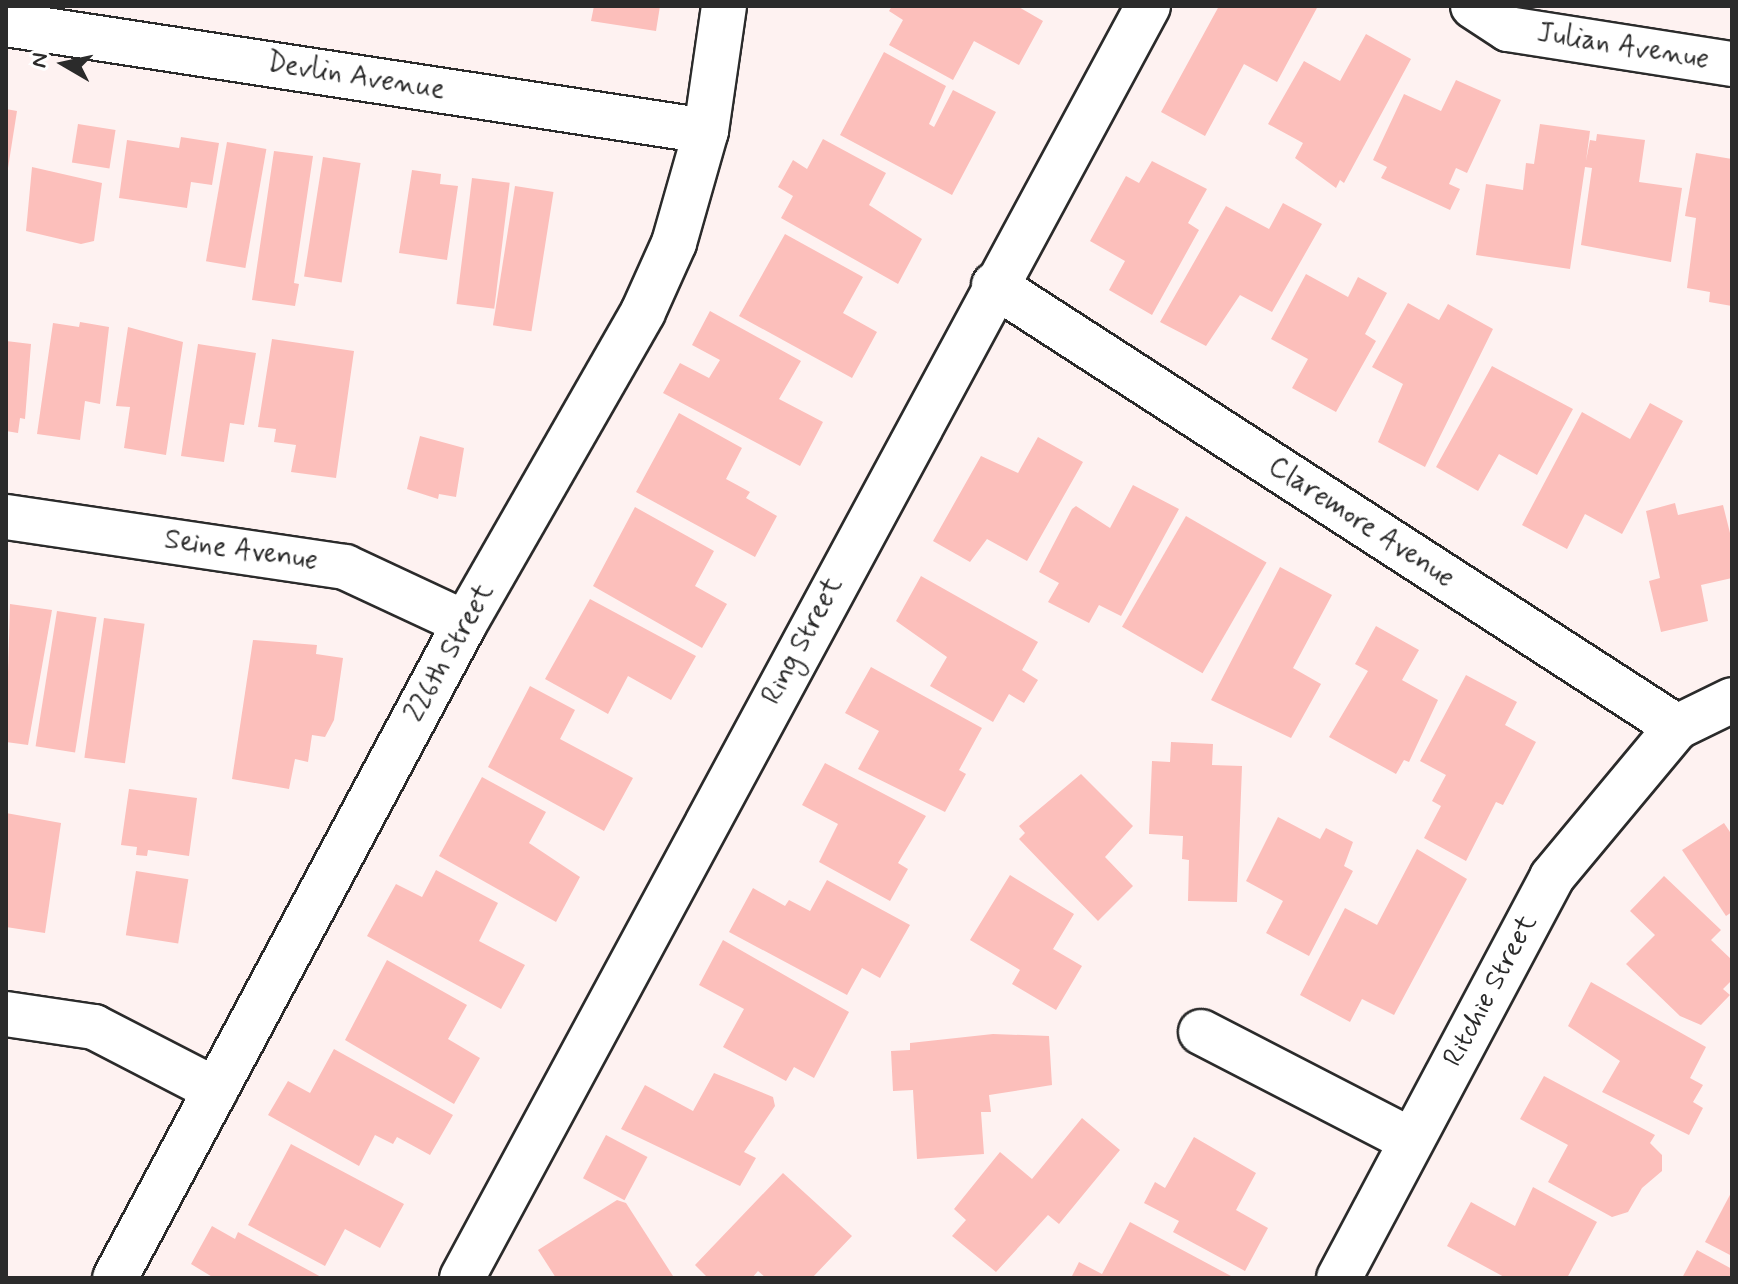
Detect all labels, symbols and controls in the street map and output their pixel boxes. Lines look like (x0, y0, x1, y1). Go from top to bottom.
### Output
street label: Julian Avenue (1537, 17, 1709, 77)
north arrow (24, 24, 104, 104)
street label: Devlin Avenue (269, 47, 443, 107)
text: N (25, 51, 55, 70)
street label: Claremore Avenue (1260, 449, 1462, 597)
street label: Seine Avenue (160, 523, 322, 579)
street label: Ring Street (755, 571, 851, 711)
street label: 226th Street (398, 578, 502, 728)
street label: Ritchie Street (1437, 909, 1545, 1073)

